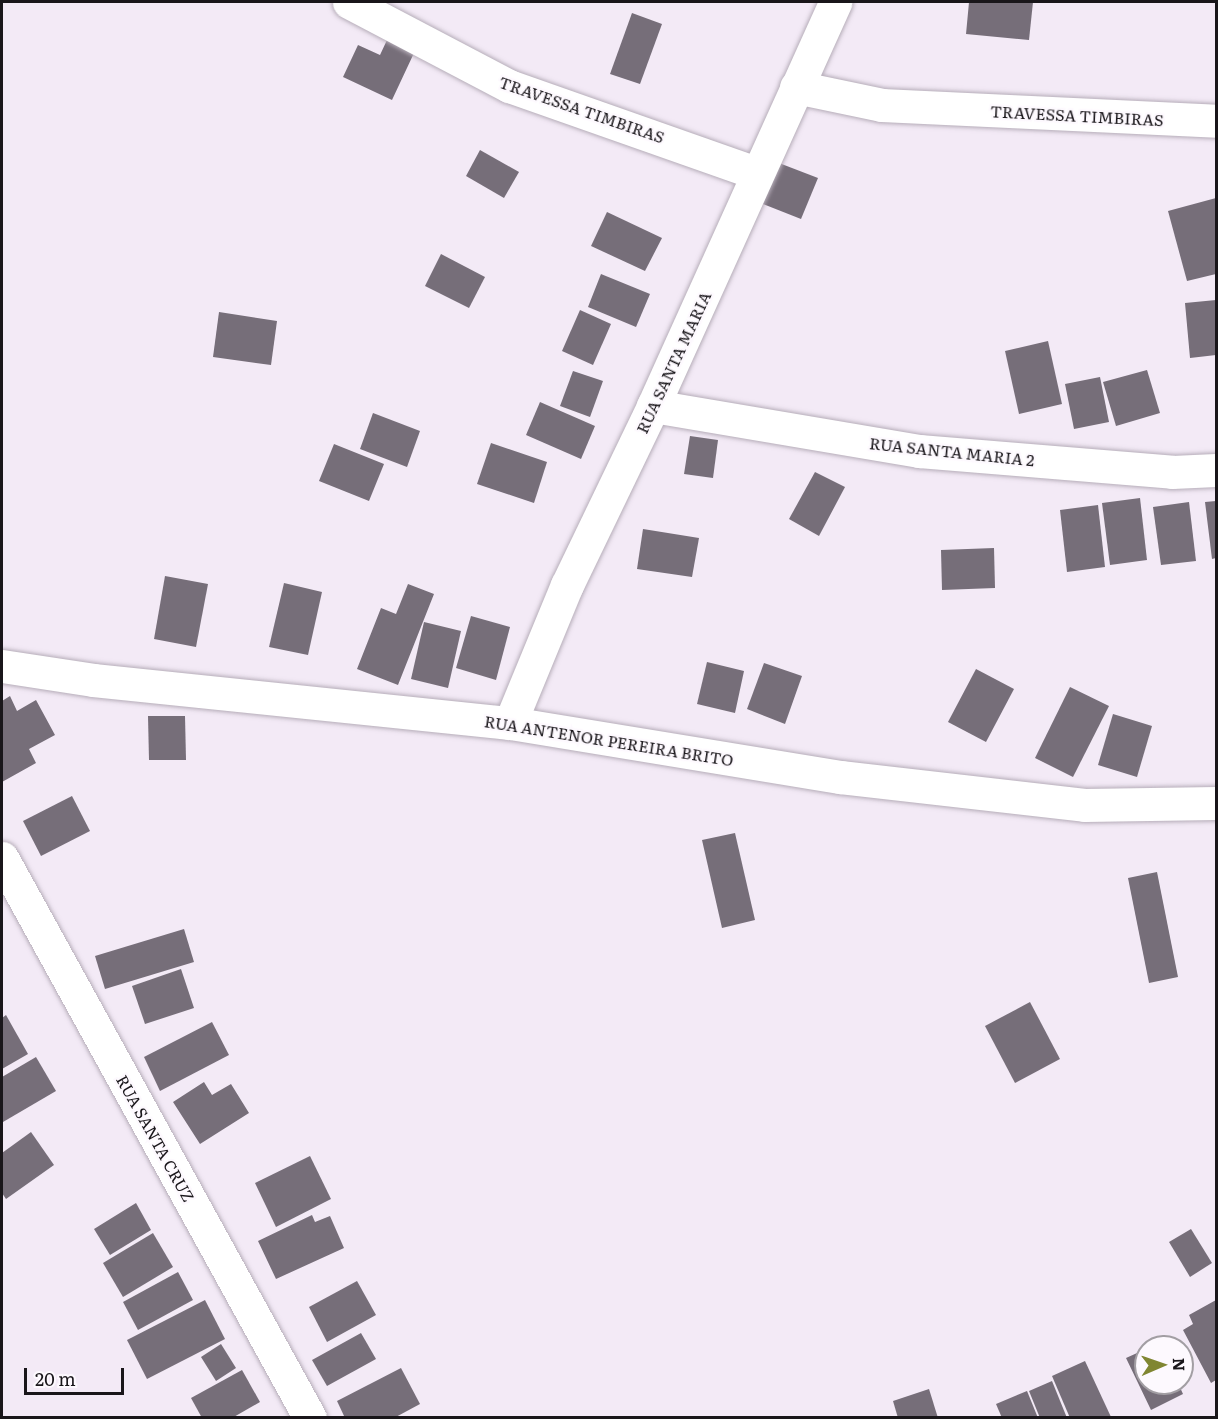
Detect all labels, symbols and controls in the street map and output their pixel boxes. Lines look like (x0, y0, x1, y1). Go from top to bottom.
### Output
street label: TRAVESSA TIMBIRAS (497, 72, 667, 146)
street label: TRAVESSA TIMBIRAS (990, 101, 1164, 129)
street label: RUA SANTA MARIA (632, 288, 714, 436)
street label: RUA SANTA MARIA 2 (868, 433, 1036, 469)
street label: RUA ANTENOR PEREIRA BRITO (483, 711, 735, 769)
street label: RUA SANTA CRUZ (113, 1071, 199, 1205)
north arrow (1134, 1335, 1194, 1395)
scale bar (27, 1356, 128, 1394)
text: N (1168, 1357, 1192, 1372)
text: 20 m (35, 1365, 76, 1392)

